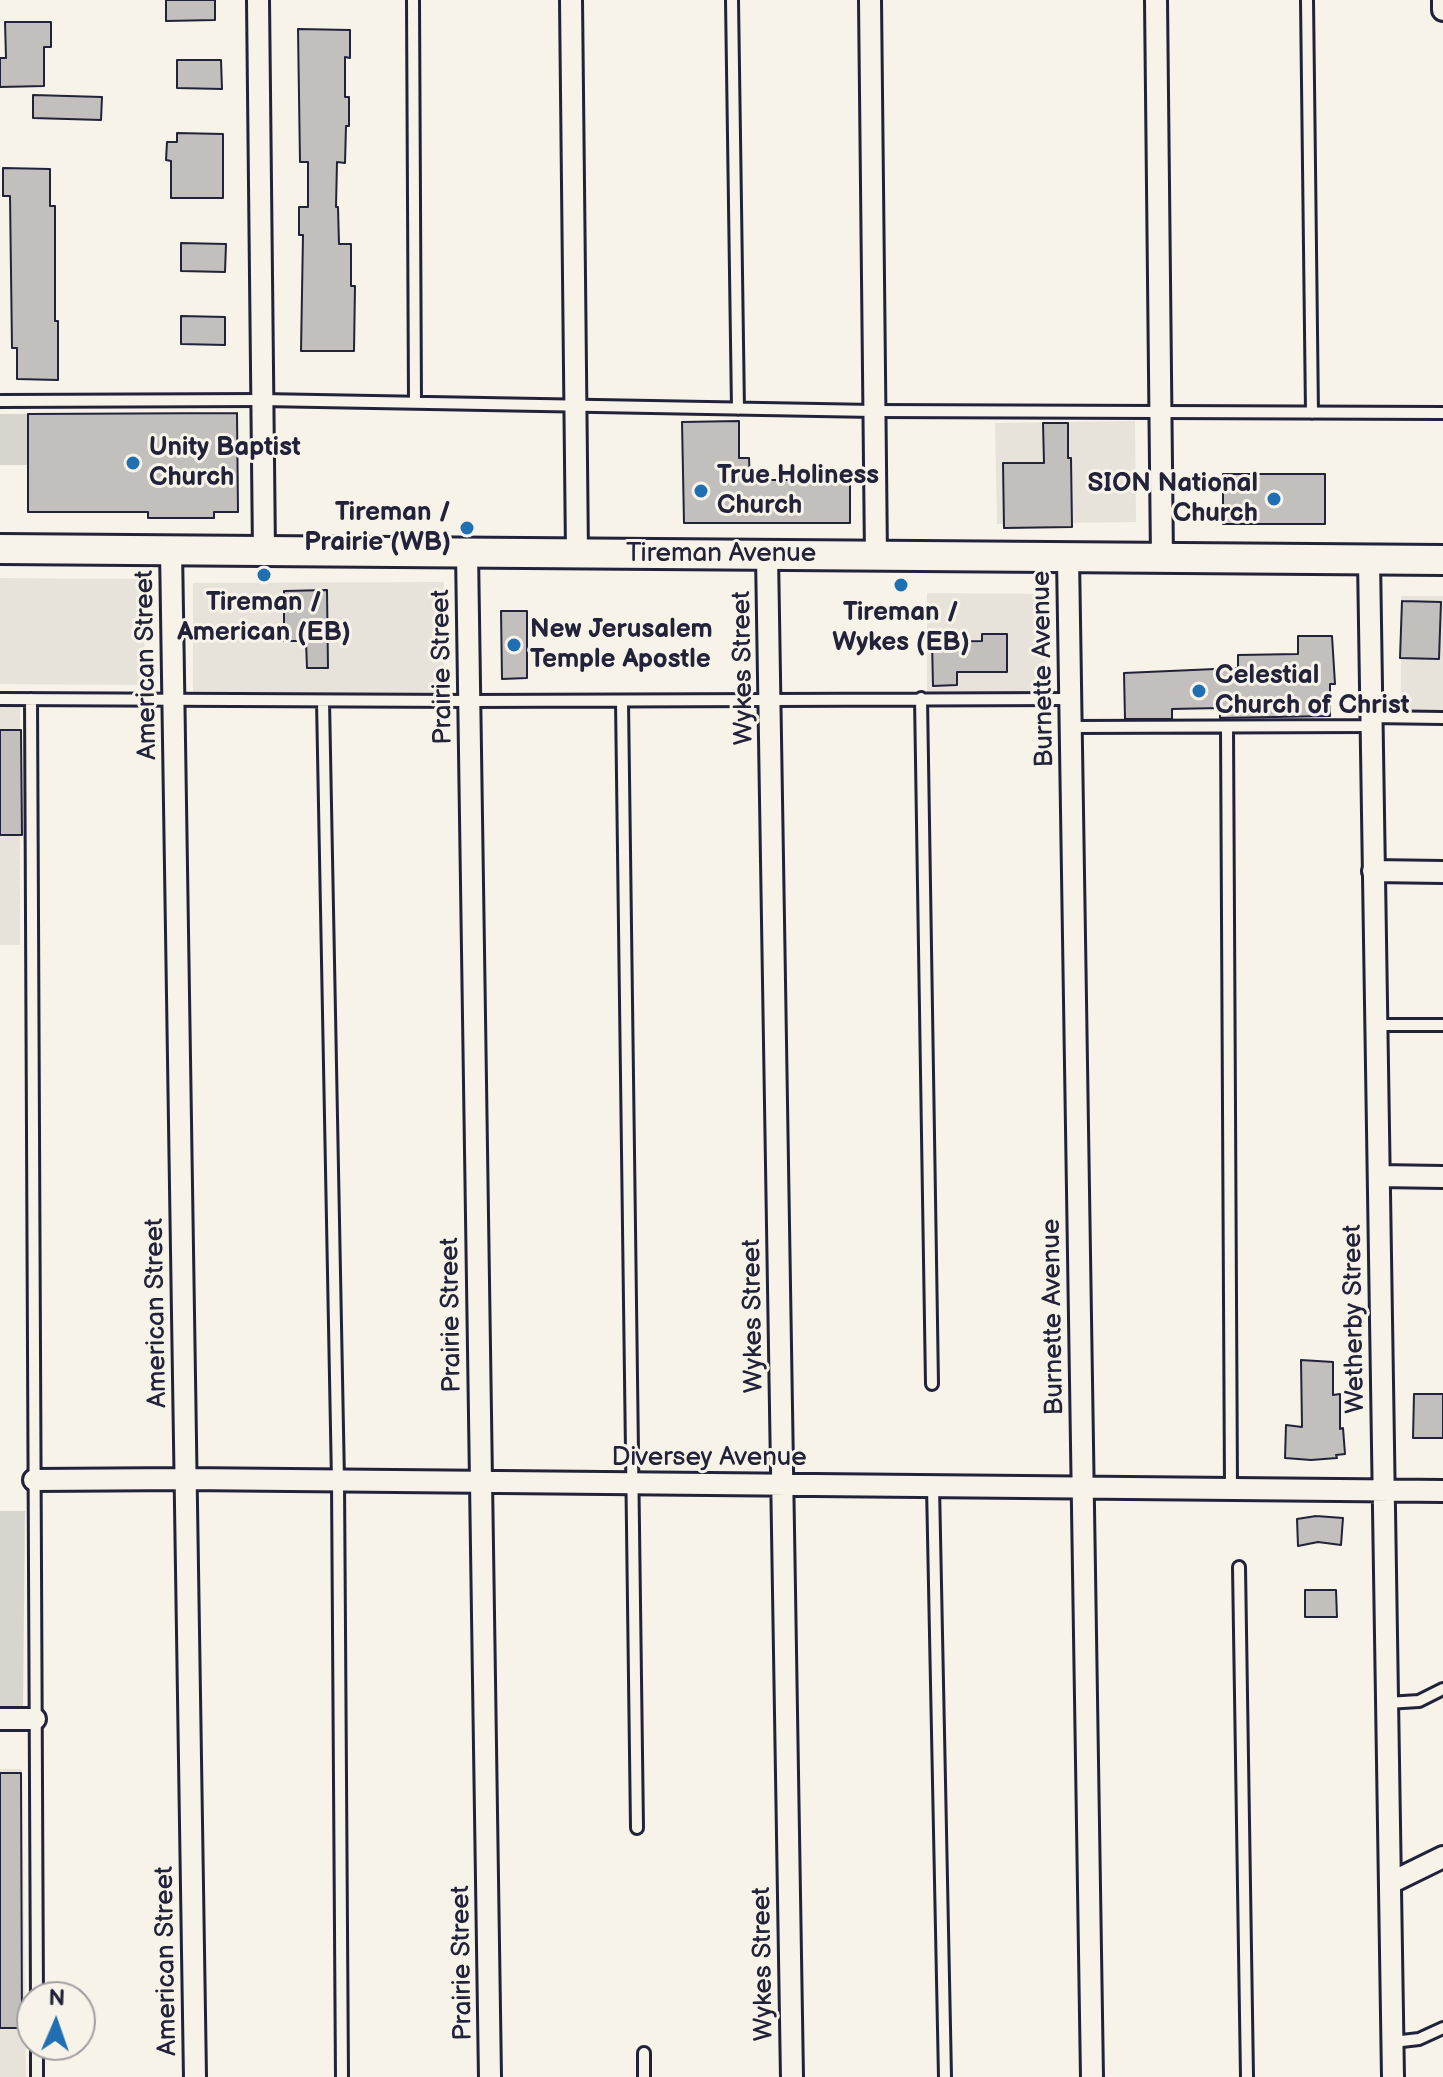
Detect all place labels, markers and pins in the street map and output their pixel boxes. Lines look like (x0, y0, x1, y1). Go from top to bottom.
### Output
place label: Unity Baptist Church (149, 432, 301, 494)
marker: Unity Baptist Church (124, 454, 142, 472)
place label: True Holiness Church (717, 460, 879, 522)
place label: SION National Church (1087, 468, 1258, 530)
marker: True Holiness Church (692, 482, 710, 500)
marker: SION National Church (1265, 490, 1283, 508)
place label: Tireman / Prairie (WB) (304, 497, 451, 558)
marker: Tireman / Prairie (WB) (458, 519, 476, 537)
marker: Tireman / American (EB) (255, 566, 273, 584)
marker: Tireman / Wykes (EB) (892, 576, 910, 594)
place label: Tireman / American (EB) (177, 587, 351, 648)
place label: Tireman / Wykes (EB) (832, 597, 970, 658)
place label: New Jerusalem Temple Apostle (530, 614, 713, 676)
marker: New Jerusalem Temple Apostle (505, 636, 523, 654)
place label: Celestial Church of Christ (1215, 660, 1409, 722)
marker: Celestial Church of Christ (1190, 682, 1208, 700)

